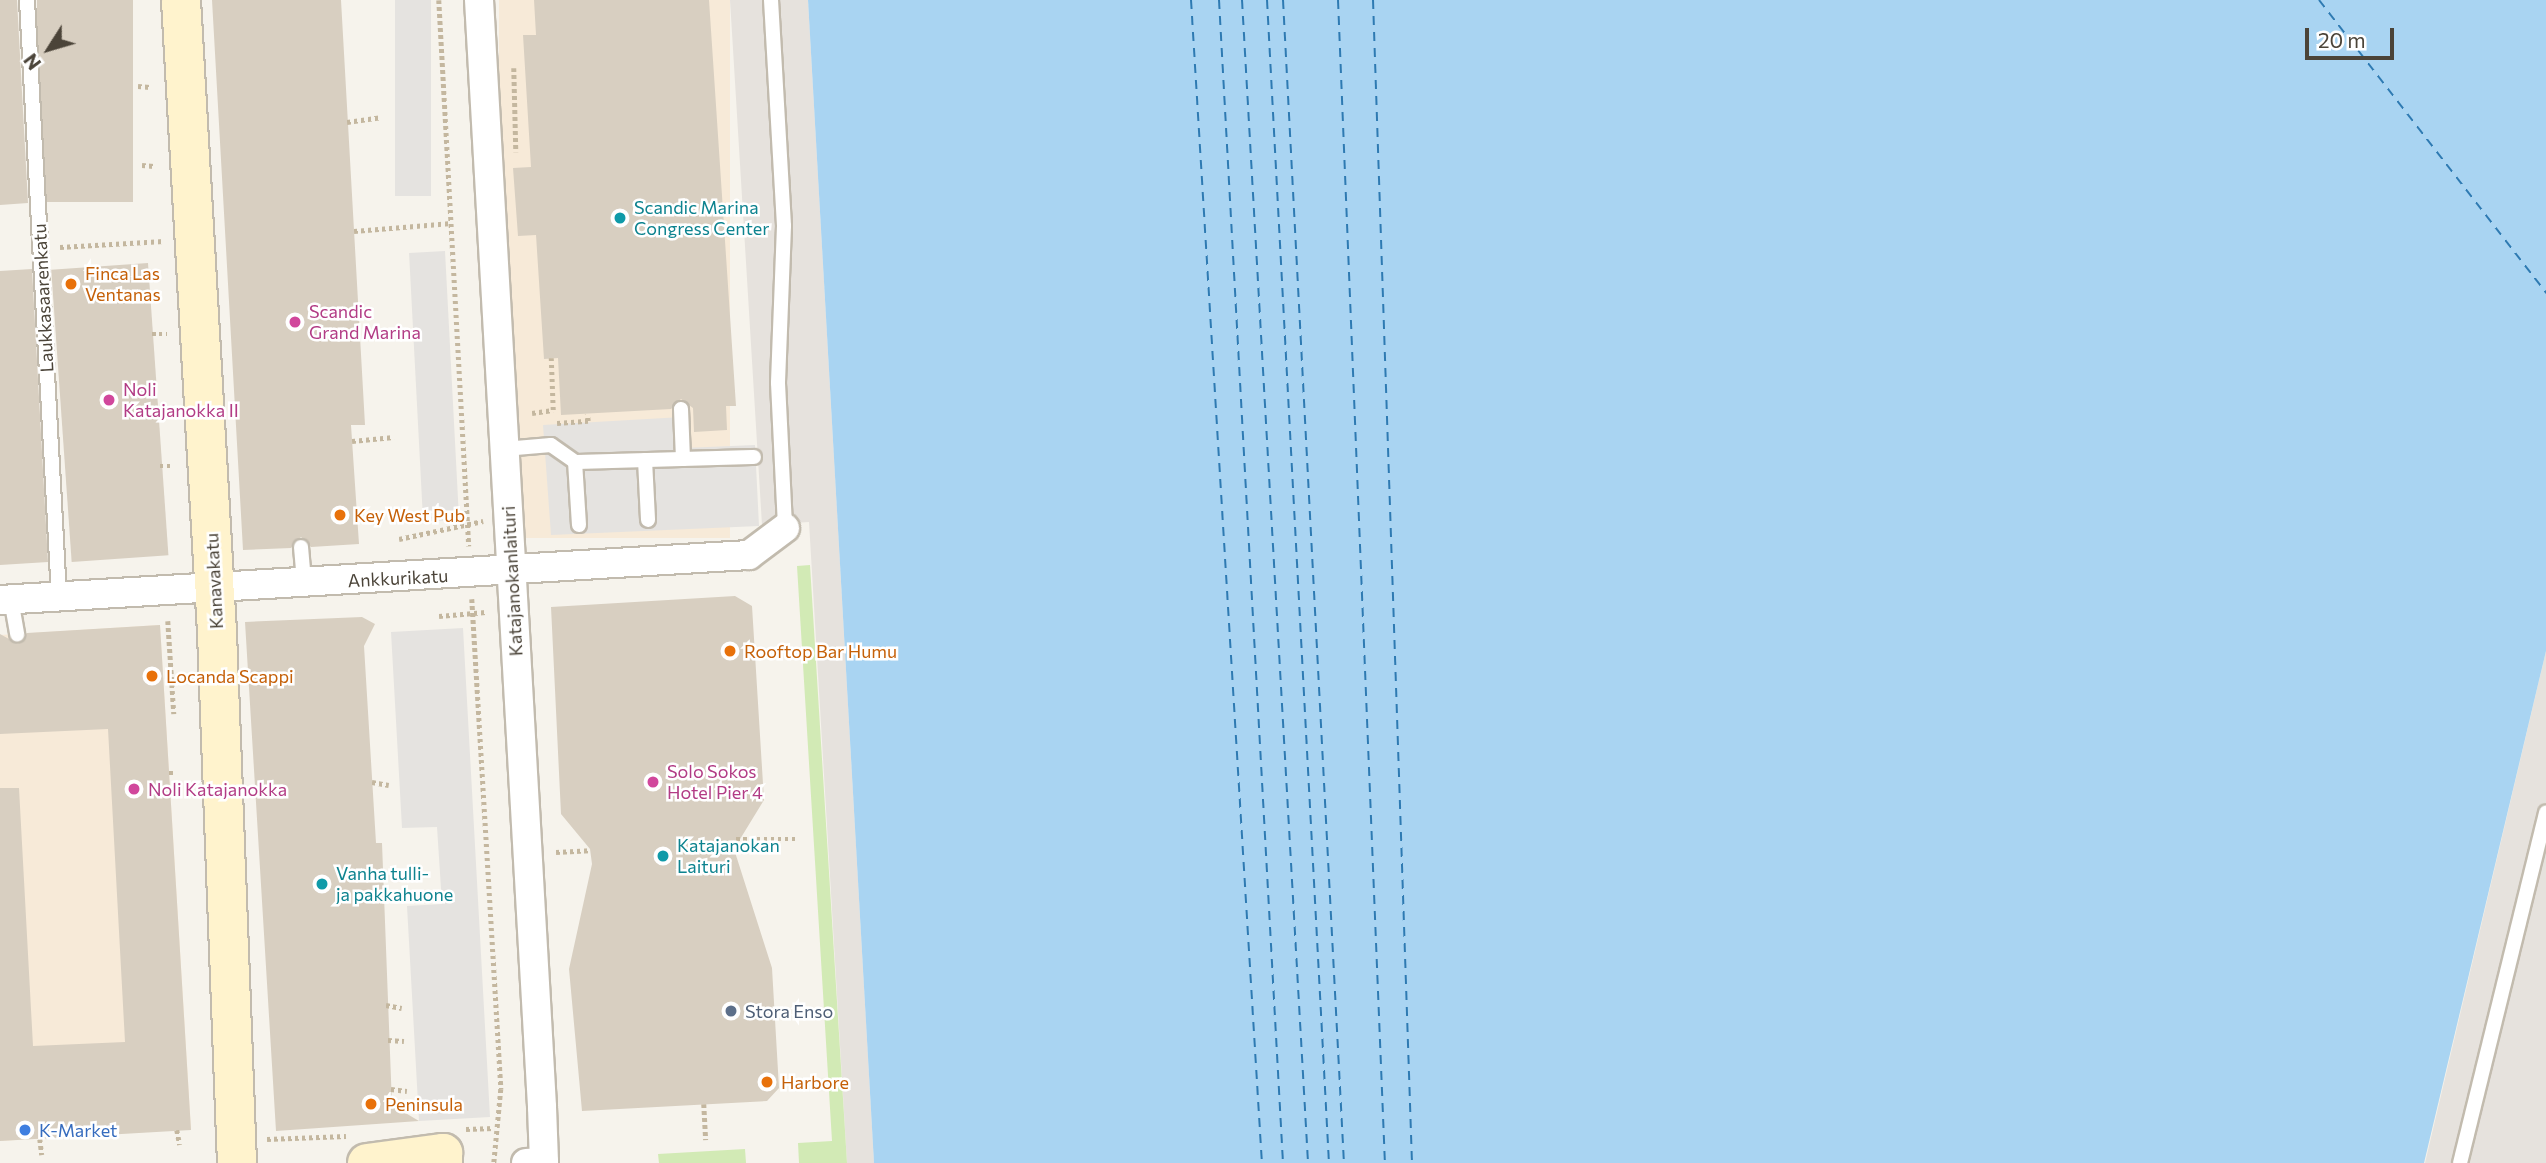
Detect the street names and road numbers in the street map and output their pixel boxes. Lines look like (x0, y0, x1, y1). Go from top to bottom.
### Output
street label: Laukkasaarenkatu (28, 223, 58, 373)
street label: Katajanokanlaituri (497, 505, 527, 657)
street label: Kanavakatu (201, 532, 227, 630)
street label: Ankkurikatu (347, 565, 449, 591)

